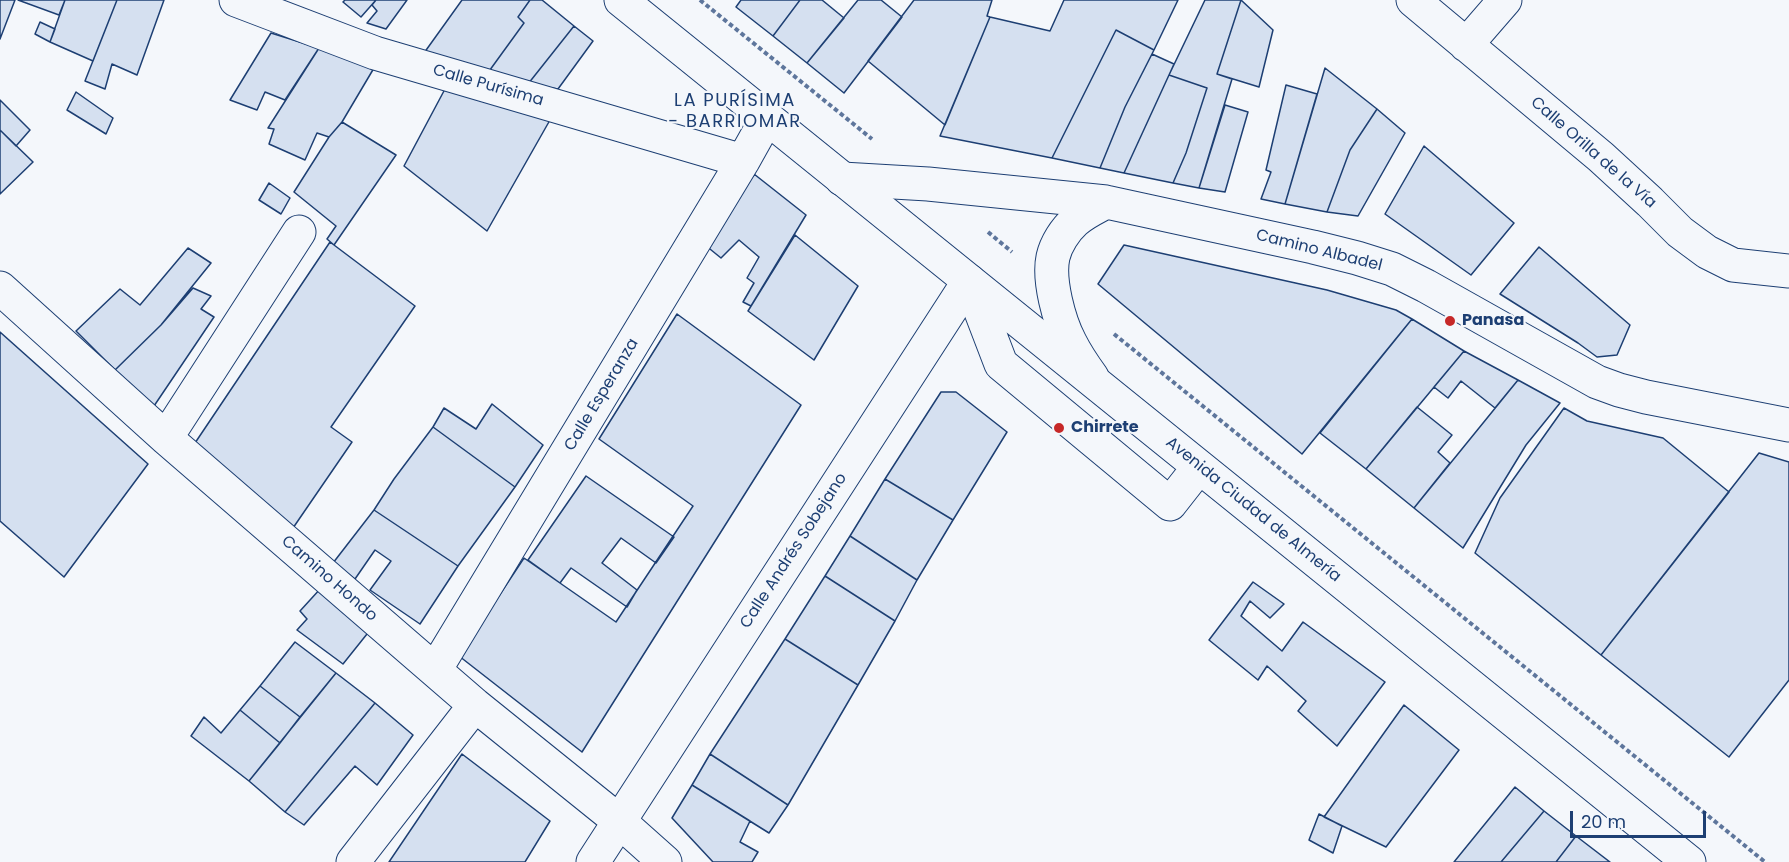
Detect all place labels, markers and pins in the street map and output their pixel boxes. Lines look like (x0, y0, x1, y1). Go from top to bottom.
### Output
place label: Panasa (1462, 311, 1524, 331)
marker: Panasa (1443, 314, 1457, 328)
place label: Chirrete (1071, 418, 1139, 438)
marker: Chirrete (1052, 421, 1066, 435)

